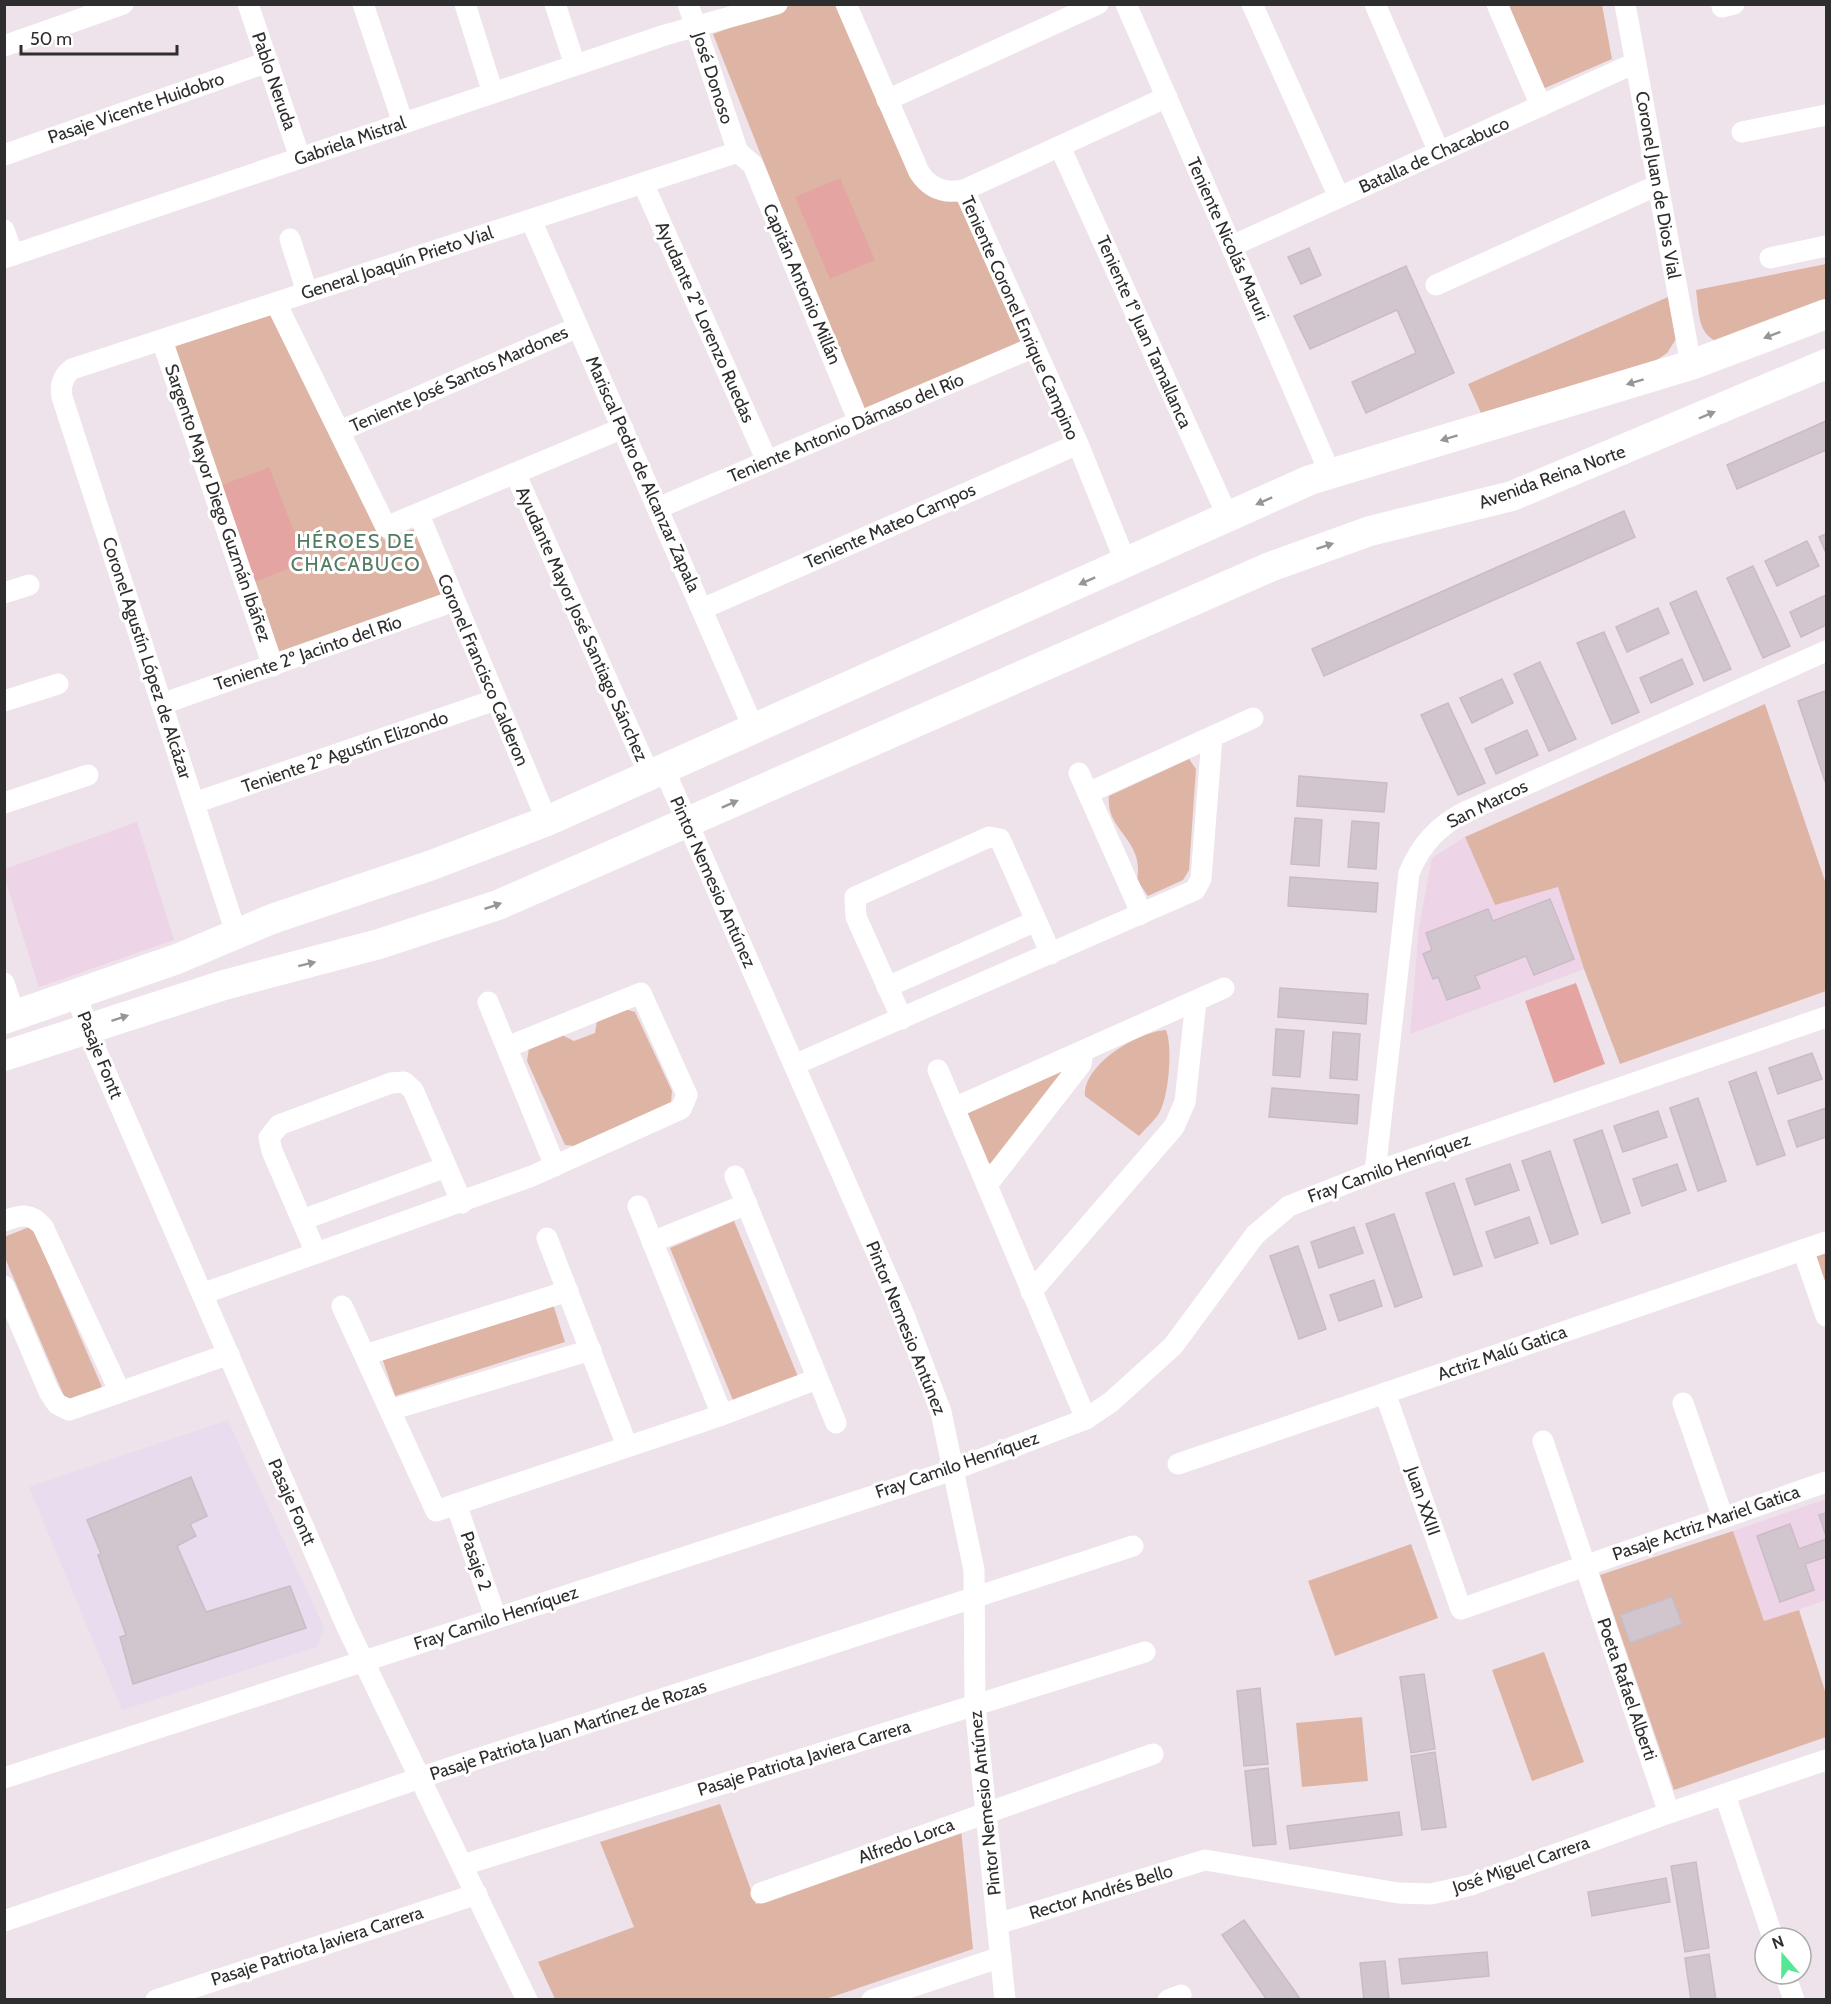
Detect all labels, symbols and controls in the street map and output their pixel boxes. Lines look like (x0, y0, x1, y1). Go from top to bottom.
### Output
scale bar (21, 18, 177, 56)
text: 50 m (30, 28, 72, 50)
street label: José Donoso (688, 28, 738, 127)
street label: Pablo Neruda (247, 29, 301, 133)
street label: Pasaje Vicente Huidobro (45, 67, 227, 148)
street label: Coronel Juan de Dios Vial (1631, 89, 1685, 281)
street label: Gabriela Mistral (291, 111, 409, 170)
street label: Batalla de Chacabuco (1356, 112, 1513, 198)
street label: Teniente Nicolás Maruri (1182, 154, 1274, 324)
street label: Teniente Coronel Enrique Campino (956, 193, 1084, 443)
street label: Capitán Antonio Millán (758, 200, 846, 368)
street label: Ayudante 2º Lorenzo Ruedas (651, 218, 759, 426)
street label: General Joaquín Prieto Vial (298, 221, 496, 304)
street label: Teniente 1º Juan Tamallanca (1092, 232, 1197, 432)
street label: Teniente José Santos Mardones (347, 321, 571, 437)
one-way arrow (1763, 330, 1781, 340)
street label: Mariscal Pedro de Alcanzar Zapala (581, 353, 705, 596)
street label: Sargento Mayor Diego Guzmán Ibáñez (160, 361, 276, 645)
street label: Teniente Antonio Dámaso del Río (725, 368, 967, 488)
one-way arrow (1626, 378, 1644, 387)
one-way arrow (1698, 410, 1716, 420)
one-way arrow (1440, 434, 1458, 443)
street label: Avenida Reina Norte (1476, 440, 1628, 514)
street label: Teniente Mateo Campos (801, 478, 979, 574)
street label: Ayudante Mayor José Santiago Sánchez (511, 483, 653, 765)
one-way arrow (1256, 496, 1273, 505)
district label: HÉROES DE CHACABUCO (291, 529, 421, 576)
street label: Coronel Agustín López de Alcázar (97, 534, 197, 782)
one-way arrow (1316, 541, 1334, 550)
street label: Coronel Francisco Calderon (433, 571, 533, 769)
one-way arrow (1078, 576, 1095, 585)
street label: Teniente 2º Jacinto del Río (211, 611, 405, 695)
street label: Teniente 2º Agustín Elizondo (239, 706, 451, 798)
street label: San Marcos (1443, 775, 1531, 833)
street label: Pintor Nemesio Antúnez (665, 793, 761, 972)
one-way arrow (722, 799, 740, 809)
one-way arrow (485, 901, 503, 911)
one-way arrow (298, 959, 316, 969)
street label: Pasaje Fontt (72, 1008, 128, 1102)
one-way arrow (111, 1013, 129, 1023)
street label: Fray Camilo Henríquez (1305, 1128, 1474, 1208)
street label: Pintor Nemesio Antúnez (861, 1238, 951, 1419)
street label: Actriz Malú Gatica (1434, 1320, 1570, 1385)
street label: Fray Camilo Henríquez (872, 1427, 1042, 1503)
street label: Pasaje Fontt (263, 1455, 321, 1549)
street label: Juan XXIII (1401, 1463, 1445, 1538)
street label: Pasaje Actriz Mariel Gatica (1610, 1481, 1803, 1565)
street label: Pasaje 2 (456, 1528, 496, 1594)
street label: Fray Camilo Henríquez (411, 1581, 581, 1655)
street label: Poeta Rafael Alberti (1592, 1615, 1662, 1763)
street label: Pasaje Patriota Juan Martínez de Rozas (427, 1675, 709, 1785)
street label: Pintor Nemesio Antúnez (964, 1709, 1006, 1896)
street label: Pasaje Patriota Javiera Carrera (695, 1715, 914, 1801)
street label: Alfredo Lorca (855, 1813, 957, 1869)
street label: José Miguel Carrera (1449, 1831, 1593, 1899)
street label: Rector Andrés Bello (1026, 1860, 1176, 1924)
street label: Pasaje Patriota Javiera Carrera (208, 1901, 426, 1991)
north arrow (1753, 1926, 1813, 1986)
text: N (1769, 1932, 1787, 1953)

